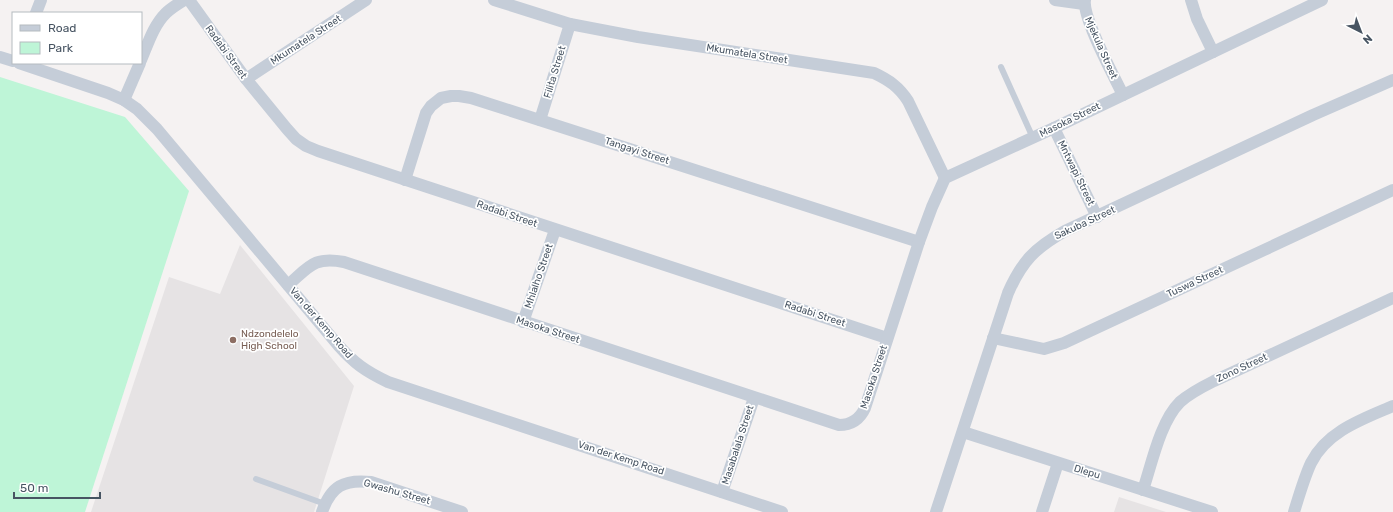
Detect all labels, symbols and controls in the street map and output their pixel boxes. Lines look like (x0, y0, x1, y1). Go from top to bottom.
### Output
legend (12, 12, 142, 64)
north arrow (1341, 12, 1381, 52)
street label: Mkumatela Street (268, 13, 344, 67)
street label: Mjekula Street (1082, 15, 1120, 81)
text: Road (48, 21, 76, 35)
street label: Radabi Street (203, 23, 249, 81)
text: N (1360, 32, 1375, 47)
text: Park (48, 41, 74, 55)
street label: Mkumatela Street (705, 42, 789, 66)
street label: Filita Street (541, 44, 569, 100)
street label: Masoka Street (1038, 100, 1102, 140)
street label: Tangayi Street (603, 135, 671, 167)
street label: Mntwapi Street (1055, 138, 1097, 208)
street label: Radabi Street (475, 198, 539, 230)
street label: Sakuba Street (1053, 204, 1117, 242)
street label: Mhlalho Street (522, 242, 556, 310)
street label: Tuswa Street (1165, 264, 1225, 300)
street label: Van der Kemp Road (287, 285, 355, 361)
street label: Radabi Street (783, 299, 847, 330)
street label: Masoka Street (515, 314, 581, 346)
place label: Ndzondelelo High School (241, 328, 299, 352)
marker: Ndzondelelo High School (228, 335, 238, 345)
street label: Masoka Street (858, 344, 890, 410)
street label: Zono Street (1215, 351, 1269, 385)
street label: Masabalala Street (719, 404, 757, 486)
street label: Van der Kemp Road (576, 438, 666, 478)
street label: Dlepu (1072, 462, 1102, 482)
scale bar (14, 474, 100, 500)
street label: Gwashu Street (362, 477, 432, 507)
text: 50 m (20, 481, 48, 495)

